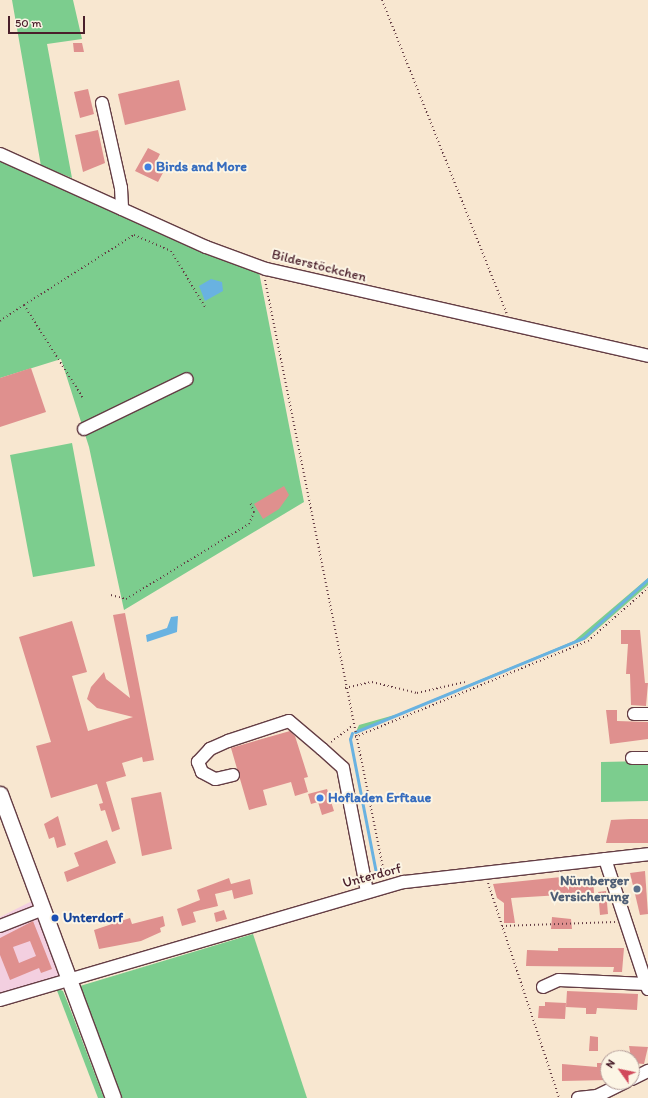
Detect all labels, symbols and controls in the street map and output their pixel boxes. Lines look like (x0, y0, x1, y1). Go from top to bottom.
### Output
scale bar (10, 8, 87, 34)
text: 50 m (15, 16, 41, 30)
place label: Birds and More (156, 159, 247, 175)
marker: Birds and More (143, 162, 153, 172)
street label: Bilderstöckchen (270, 246, 368, 286)
place label: Hofladen Erftaue (328, 790, 432, 806)
marker: Hofladen Erftaue (315, 793, 325, 803)
street label: Unterdorf (341, 860, 403, 892)
place label: Nürnberger Versicherung (550, 873, 629, 906)
marker: Nürnberger Versicherung (632, 884, 642, 894)
place label: Unterdorf (63, 910, 123, 926)
marker: Unterdorf (50, 913, 60, 923)
north arrow (600, 1050, 640, 1090)
text: N (603, 1057, 618, 1070)

